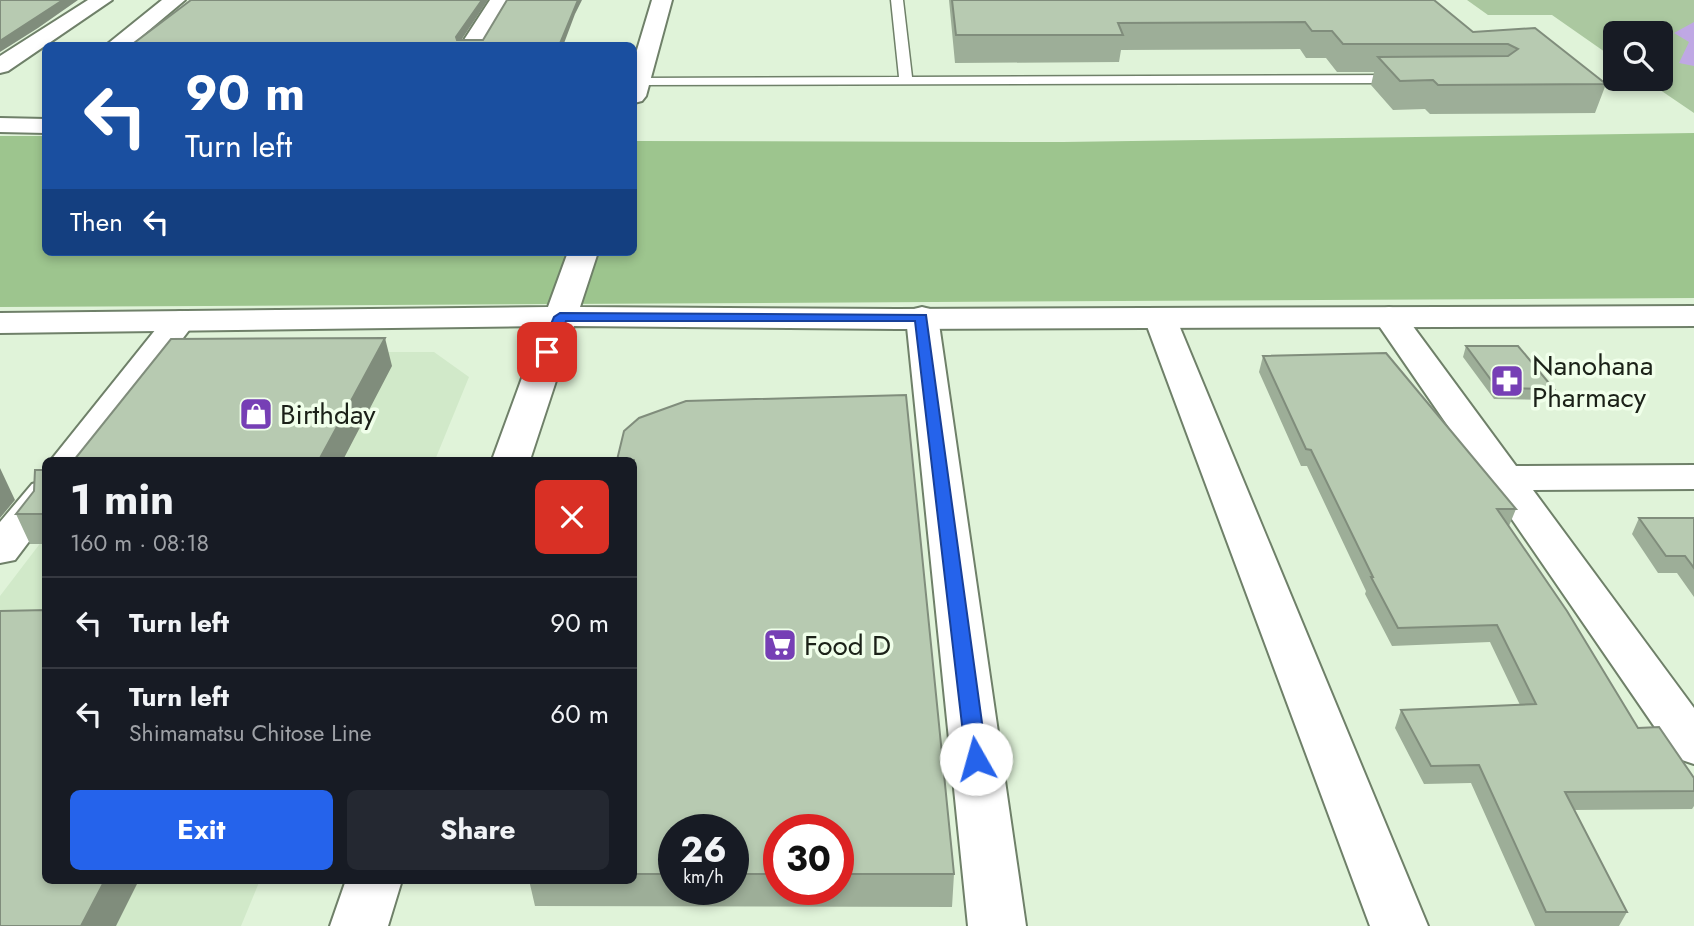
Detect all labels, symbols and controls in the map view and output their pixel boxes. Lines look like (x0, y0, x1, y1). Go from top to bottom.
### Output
map controls (1603, 21, 1673, 91)
button: search (1603, 21, 1673, 91)
text: 90 m (185, 58, 305, 128)
icon: left (70, 70, 161, 161)
text: Turn left (185, 123, 292, 169)
text: Then (70, 203, 123, 241)
icon: left (137, 203, 175, 241)
pin (517, 322, 577, 382)
icon: arrive (528, 333, 566, 371)
place label: Nanohana Pharmacy (1532, 345, 1654, 418)
pharmacy icon: Nanohana Pharmacy (1488, 362, 1526, 400)
place label: Birthday (280, 394, 376, 435)
shop icon: Birthday (237, 395, 275, 433)
text: 1 min (70, 469, 174, 530)
button: close (535, 480, 609, 554)
text: 160 m · 08:18 (70, 526, 209, 560)
icon: left (70, 604, 108, 642)
text: Turn left (129, 604, 229, 642)
text: 90 m (550, 604, 609, 642)
place label: Food D (804, 625, 891, 666)
supermarket icon: Food D (761, 626, 799, 664)
text: Turn left (129, 678, 229, 716)
icon: left (70, 695, 108, 733)
text: 60 m (550, 695, 609, 733)
text: Shimamatsu Chitose Line (129, 716, 372, 750)
position arrow (939, 722, 1013, 796)
button: Exit (70, 790, 333, 870)
button: Share (347, 790, 609, 870)
speed limit sign: 30 (763, 814, 854, 905)
text: 26 (680, 825, 727, 875)
text: km/h (683, 864, 724, 890)

